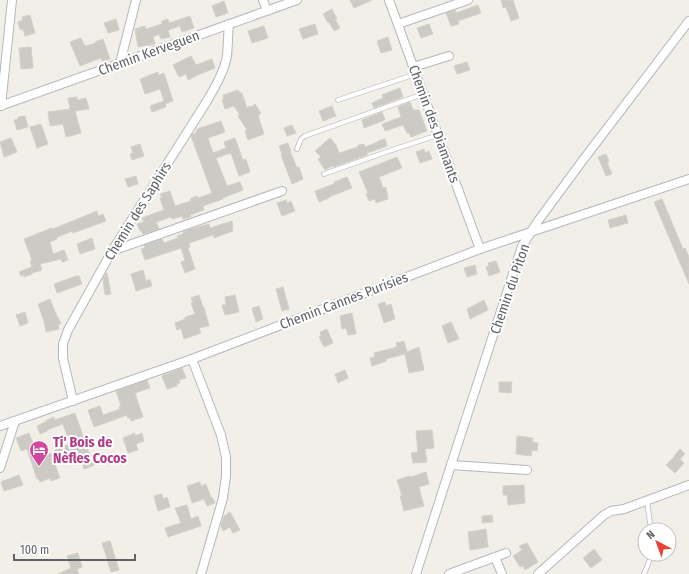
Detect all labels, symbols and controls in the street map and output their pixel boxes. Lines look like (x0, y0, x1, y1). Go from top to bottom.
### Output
street label: Chemin Kerveguen (96, 27, 202, 79)
street label: Chemin des Diamants (405, 63, 463, 185)
street label: Chemin des Saphirs (101, 159, 175, 263)
street label: Chemin du Piton (487, 242, 533, 336)
street label: Chemin Cannes Purisies (277, 269, 411, 333)
place label: Ti' Bois de Nèfles Cocos (53, 434, 127, 467)
hotel icon: Ti' Bois de Nèfles Cocos (28, 439, 50, 467)
north arrow (637, 522, 677, 562)
text: N (644, 528, 658, 542)
scale bar (14, 536, 135, 562)
text: 100 m (20, 543, 49, 557)

